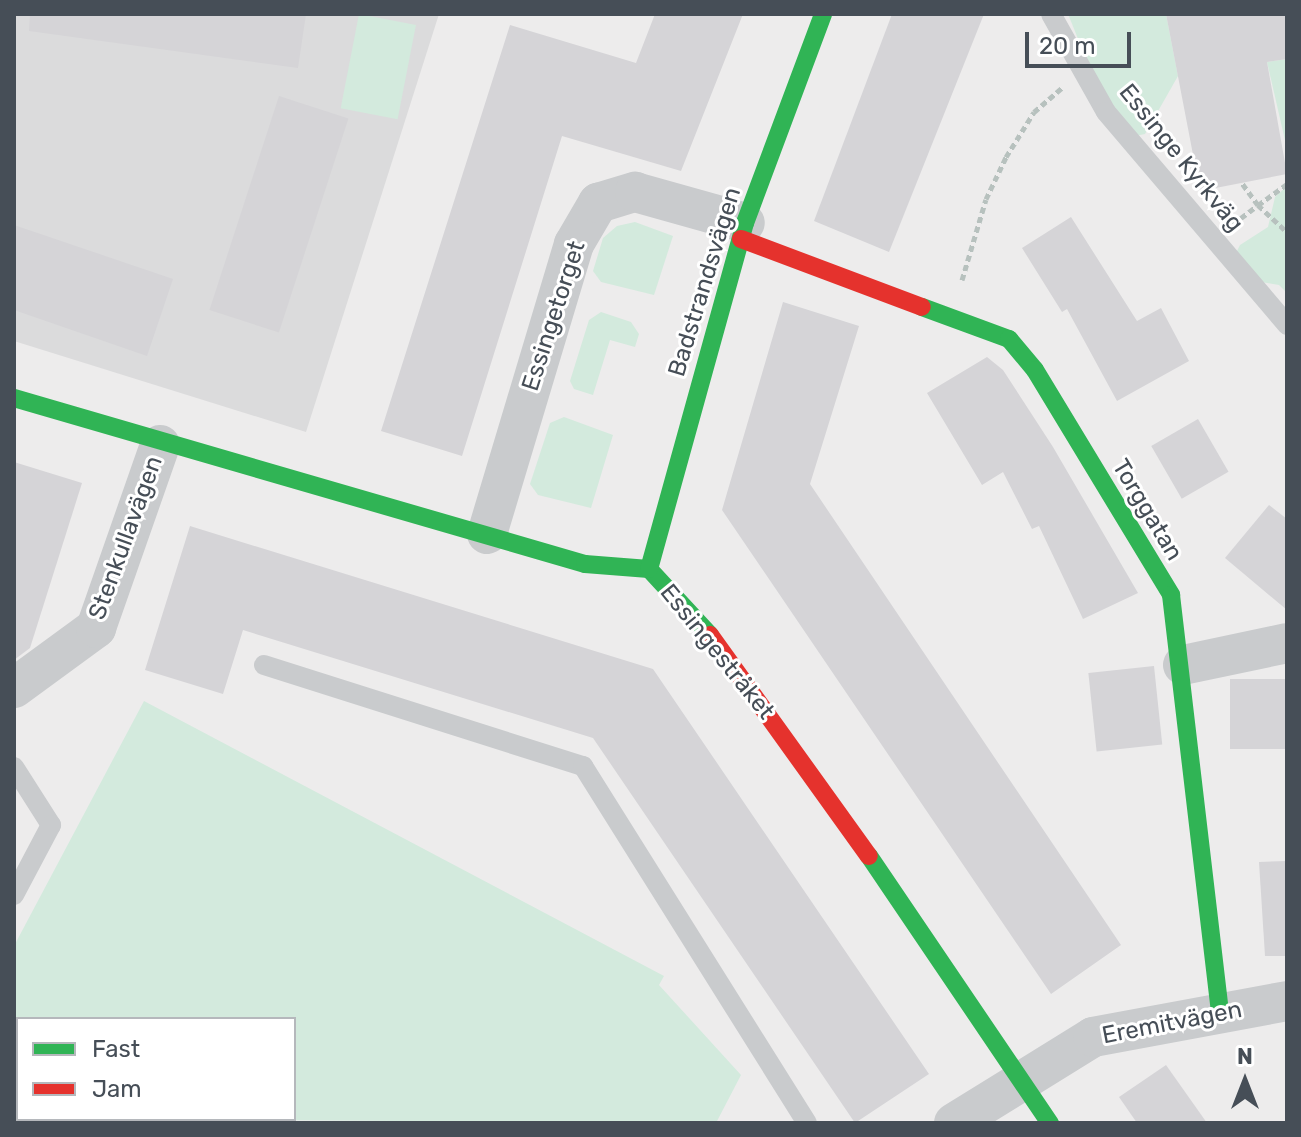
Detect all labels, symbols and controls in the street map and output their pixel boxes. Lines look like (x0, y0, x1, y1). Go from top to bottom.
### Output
scale bar (1029, 16, 1135, 66)
text: 20 m (1039, 32, 1096, 60)
street label: Essinge Kyrkväg (1113, 78, 1249, 238)
street label: Badstrandsvägen (663, 184, 747, 380)
street label: Essingetorget (516, 237, 592, 395)
street label: Stenkullavägen (83, 452, 169, 624)
street label: Torggatan (1106, 454, 1188, 566)
street label: Essingestråket (654, 579, 780, 725)
street label: Eremitvägen (1100, 995, 1244, 1051)
legend (16, 1017, 296, 1121)
text: Fast (92, 1035, 140, 1063)
north arrow (1205, 1041, 1285, 1121)
text: N (1237, 1043, 1253, 1070)
text: Jam (92, 1075, 142, 1103)

